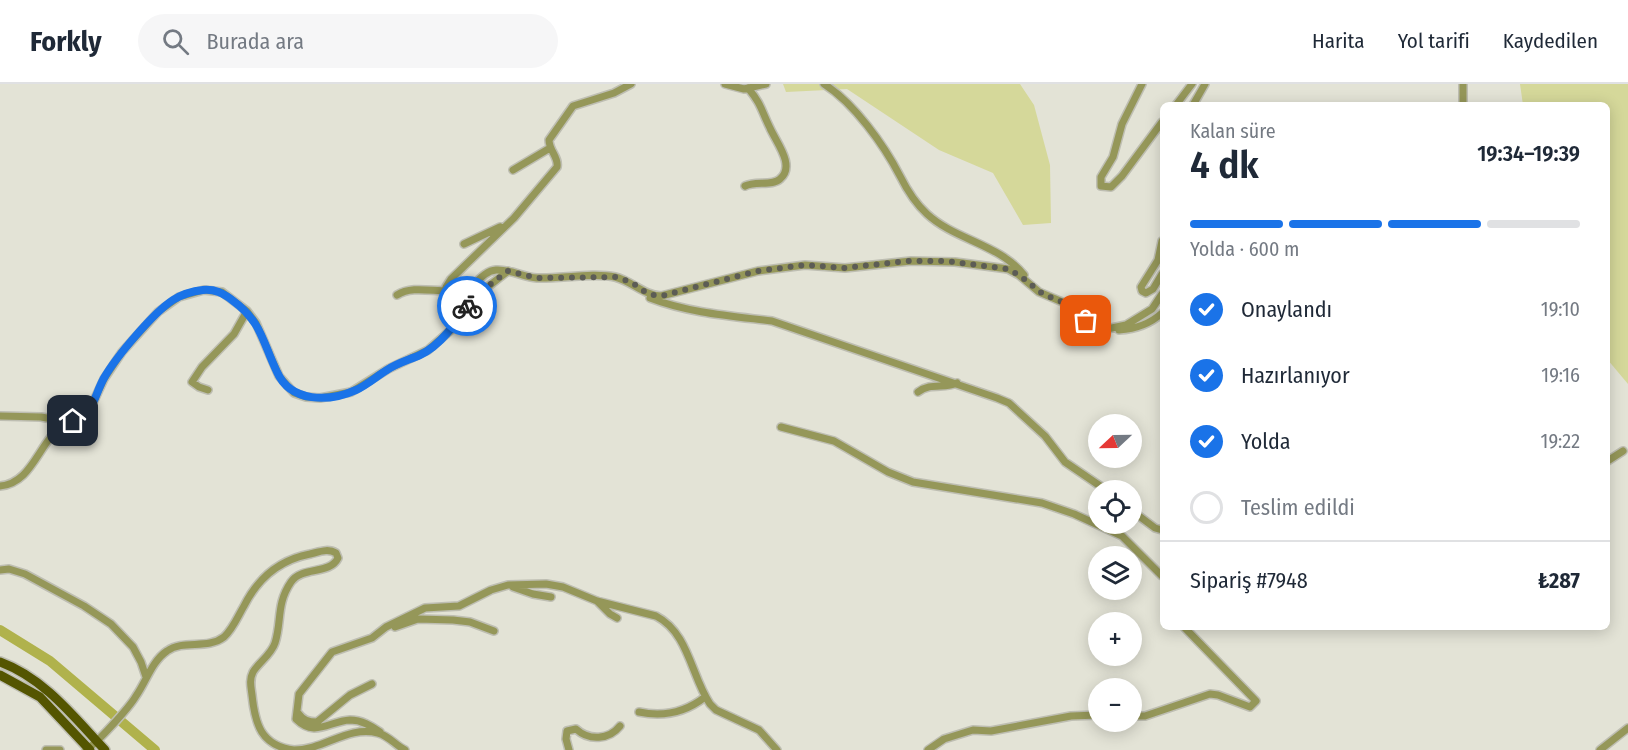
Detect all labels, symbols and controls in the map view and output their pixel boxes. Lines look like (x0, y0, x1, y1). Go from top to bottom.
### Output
search box (138, 14, 558, 68)
text: Forkly (30, 25, 102, 58)
icon: search (159, 25, 192, 58)
text: Burada ara (207, 28, 304, 55)
text: Harita (1312, 28, 1365, 54)
text: Yol tarifi (1398, 28, 1470, 54)
text: Kaydedilen (1503, 28, 1598, 54)
text: Kalan süre (1190, 119, 1276, 143)
text: 19:34–19:39 (1477, 140, 1580, 167)
text: 4 dk (1190, 142, 1259, 188)
text: Yolda · 600 m (1190, 237, 1299, 261)
courier (437, 276, 497, 336)
icon: bike (451, 290, 484, 323)
icon: check (1190, 293, 1223, 326)
pin (1060, 295, 1111, 346)
text: Onaylandı (1241, 296, 1332, 323)
text: 19:10 (1541, 297, 1580, 321)
icon: bag (1069, 304, 1102, 337)
icon: check (1190, 359, 1223, 392)
text: Hazırlanıyor (1241, 362, 1350, 389)
text: 19:16 (1541, 363, 1580, 387)
pin (47, 395, 98, 446)
icon: home (56, 404, 89, 437)
north arrow (1088, 414, 1142, 468)
map controls (1088, 414, 1142, 732)
icon: check (1190, 425, 1223, 458)
text: Yolda (1241, 428, 1291, 455)
text: 19:22 (1541, 429, 1580, 453)
button: locate (1088, 480, 1142, 534)
text: Teslim edildi (1241, 494, 1355, 521)
button: layers (1088, 546, 1142, 600)
text: Sipariş #7948 (1190, 567, 1308, 594)
text: ₺287 (1538, 567, 1580, 594)
button: + (1088, 612, 1142, 666)
button: − (1088, 678, 1142, 732)

